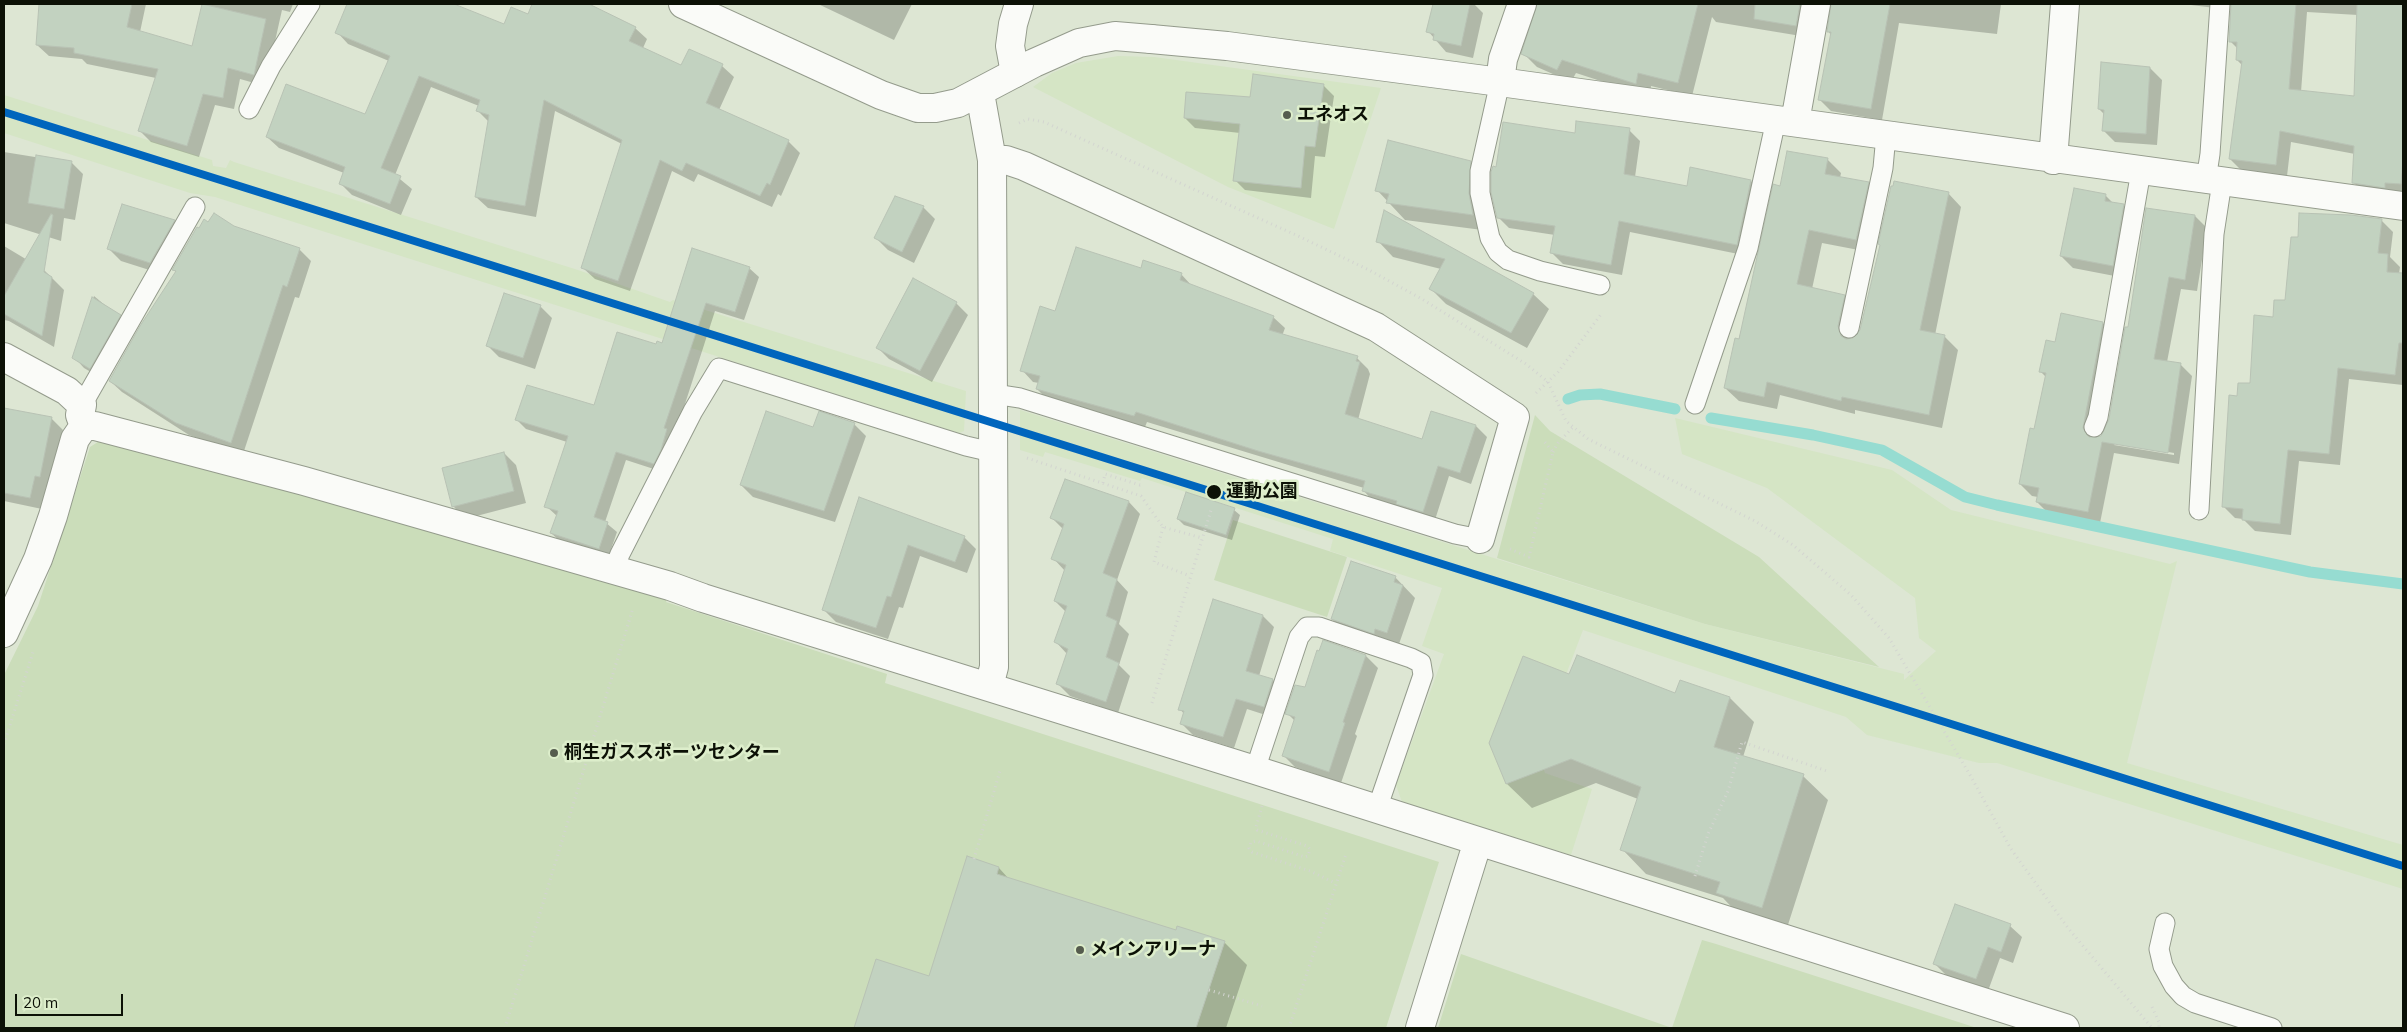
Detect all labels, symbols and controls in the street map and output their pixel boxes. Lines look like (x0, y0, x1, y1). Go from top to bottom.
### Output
place label: エネオス (1297, 104, 1369, 126)
marker: エネオス (1281, 109, 1293, 121)
place label: 運動公園 (1226, 481, 1298, 503)
marker: 運動公園 (1205, 483, 1223, 501)
place label: 桐生ガススポーツセンター (564, 742, 780, 764)
marker: 桐生ガススポーツセンター (548, 747, 560, 759)
place label: メインアリーナ (1090, 939, 1216, 961)
marker: メインアリーナ (1074, 944, 1086, 956)
scale bar (18, 984, 125, 1016)
text: 20 m (23, 993, 58, 1012)

